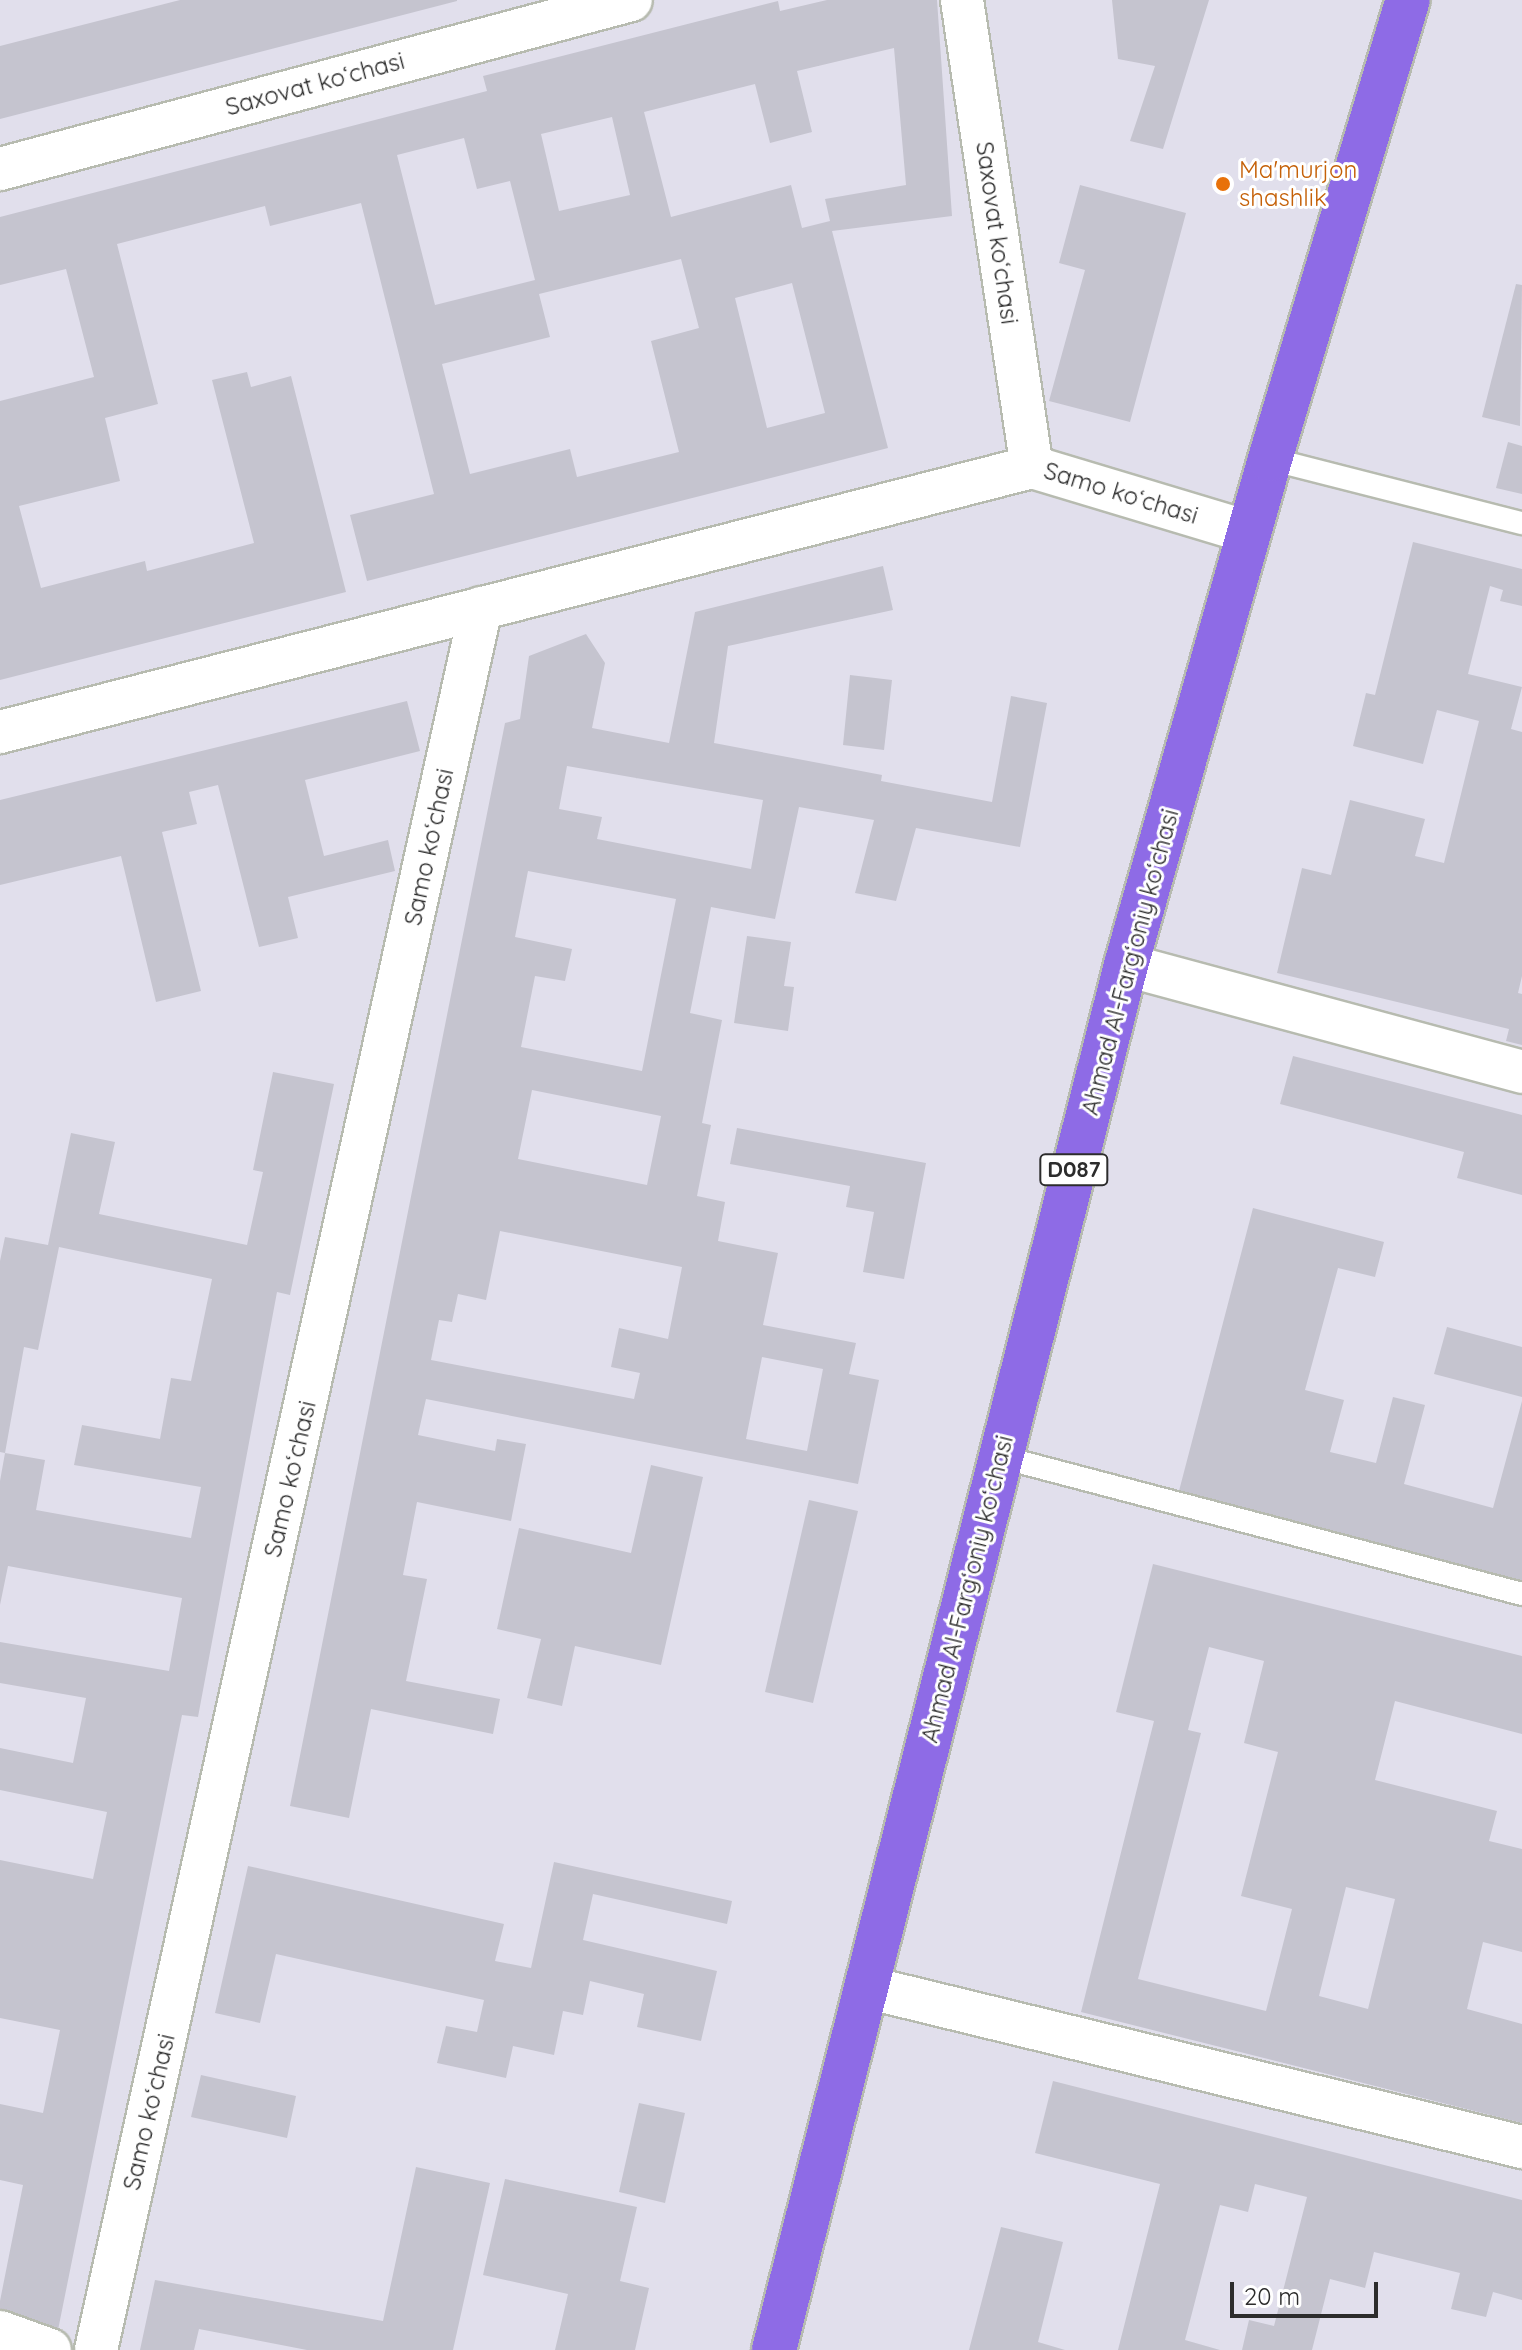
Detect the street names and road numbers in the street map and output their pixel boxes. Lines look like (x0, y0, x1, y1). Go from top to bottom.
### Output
street label: Saxovat koʻchasi (222, 46, 408, 122)
street label: Saxovat koʻchasi (970, 140, 1024, 326)
street label: Samo koʻchasi (1040, 456, 1202, 530)
street label: Samo koʻchasi (398, 766, 460, 928)
street label: Ahmad Al-Fargʻoniy koʻchasi (1075, 806, 1185, 1118)
road number: D087 (1038, 1152, 1110, 1188)
street label: Samo koʻchasi (258, 1398, 322, 1560)
street label: Ahmad Al-Fargʻoniy koʻchasi (915, 1432, 1019, 1746)
street label: Samo koʻchasi (117, 2031, 181, 2193)

